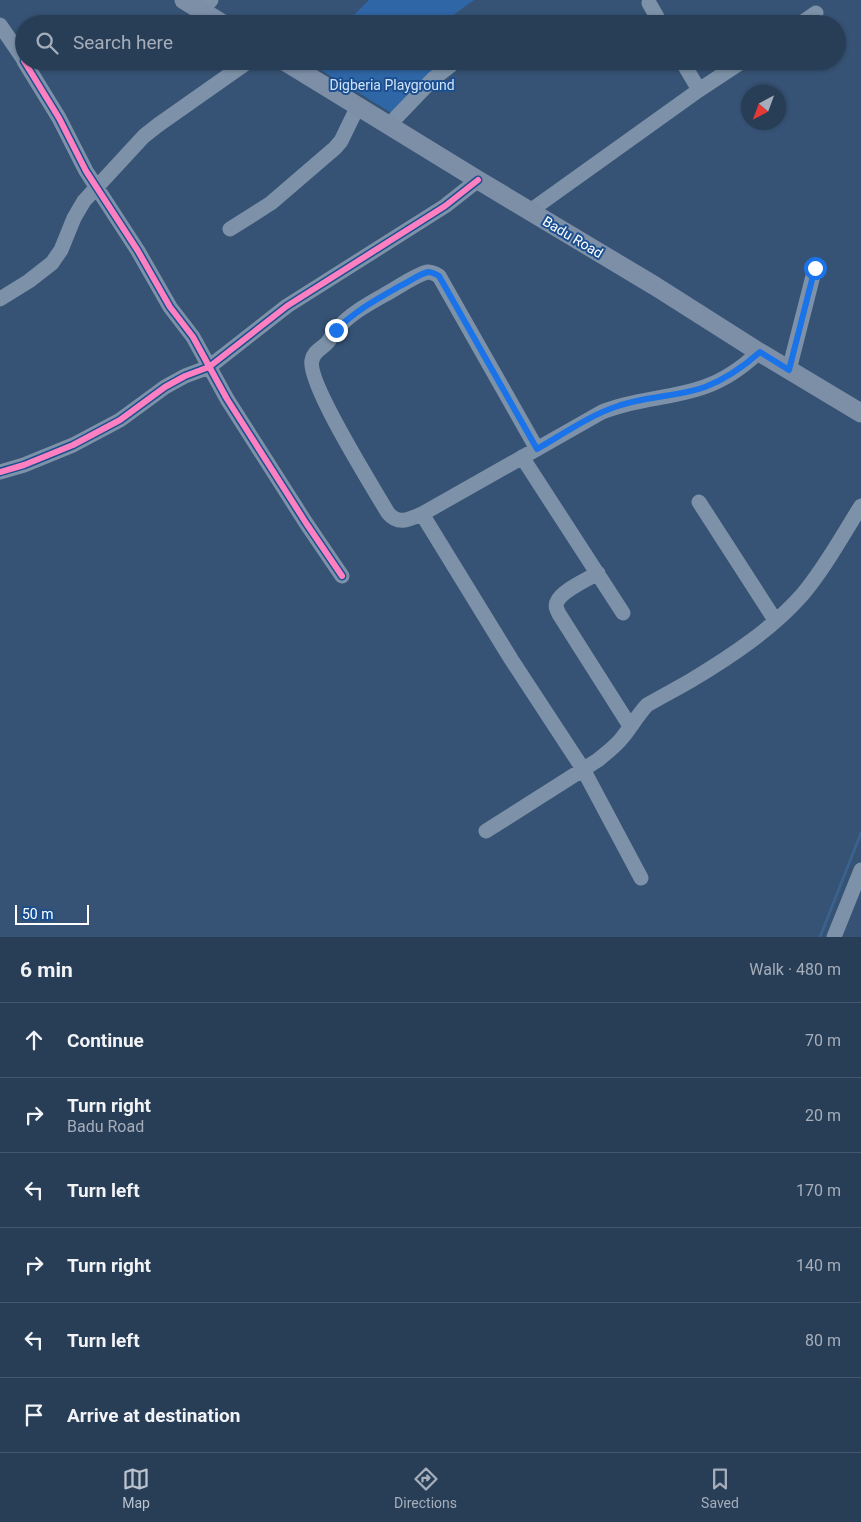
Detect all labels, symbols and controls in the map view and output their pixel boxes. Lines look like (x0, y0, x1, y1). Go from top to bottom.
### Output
search box (15, 15, 846, 70)
icon: search (33, 29, 61, 57)
text: Search here (73, 31, 173, 54)
park label: Digberia Playground (329, 77, 455, 93)
north arrow (741, 85, 786, 130)
street label: Badu Road (540, 213, 606, 261)
route start (804, 257, 827, 280)
route end (325, 319, 348, 342)
scale bar (15, 902, 89, 925)
text: 50 m (22, 906, 54, 922)
text: 6 min (20, 958, 73, 982)
text: Walk · 480 m (749, 960, 841, 979)
icon: ahead (20, 1026, 48, 1054)
text: Continue (67, 1029, 144, 1052)
text: 70 m (805, 1031, 841, 1050)
text: Turn right (67, 1094, 151, 1117)
icon: right (20, 1101, 48, 1129)
text: 20 m (805, 1106, 841, 1125)
text: Badu Road (67, 1117, 144, 1136)
icon: left (20, 1176, 48, 1204)
text: Turn left (67, 1179, 140, 1202)
text: 170 m (796, 1181, 841, 1200)
icon: right (20, 1251, 48, 1279)
text: Turn right (67, 1254, 151, 1277)
text: 140 m (796, 1256, 841, 1275)
icon: left (20, 1326, 48, 1354)
text: Turn left (67, 1329, 140, 1352)
text: 80 m (805, 1331, 841, 1350)
icon: arrive (20, 1401, 48, 1429)
text: Arrive at destination (67, 1404, 240, 1427)
tab: Map (122, 1465, 150, 1511)
tab: Directions (394, 1465, 457, 1511)
tab: Saved (701, 1465, 739, 1511)

